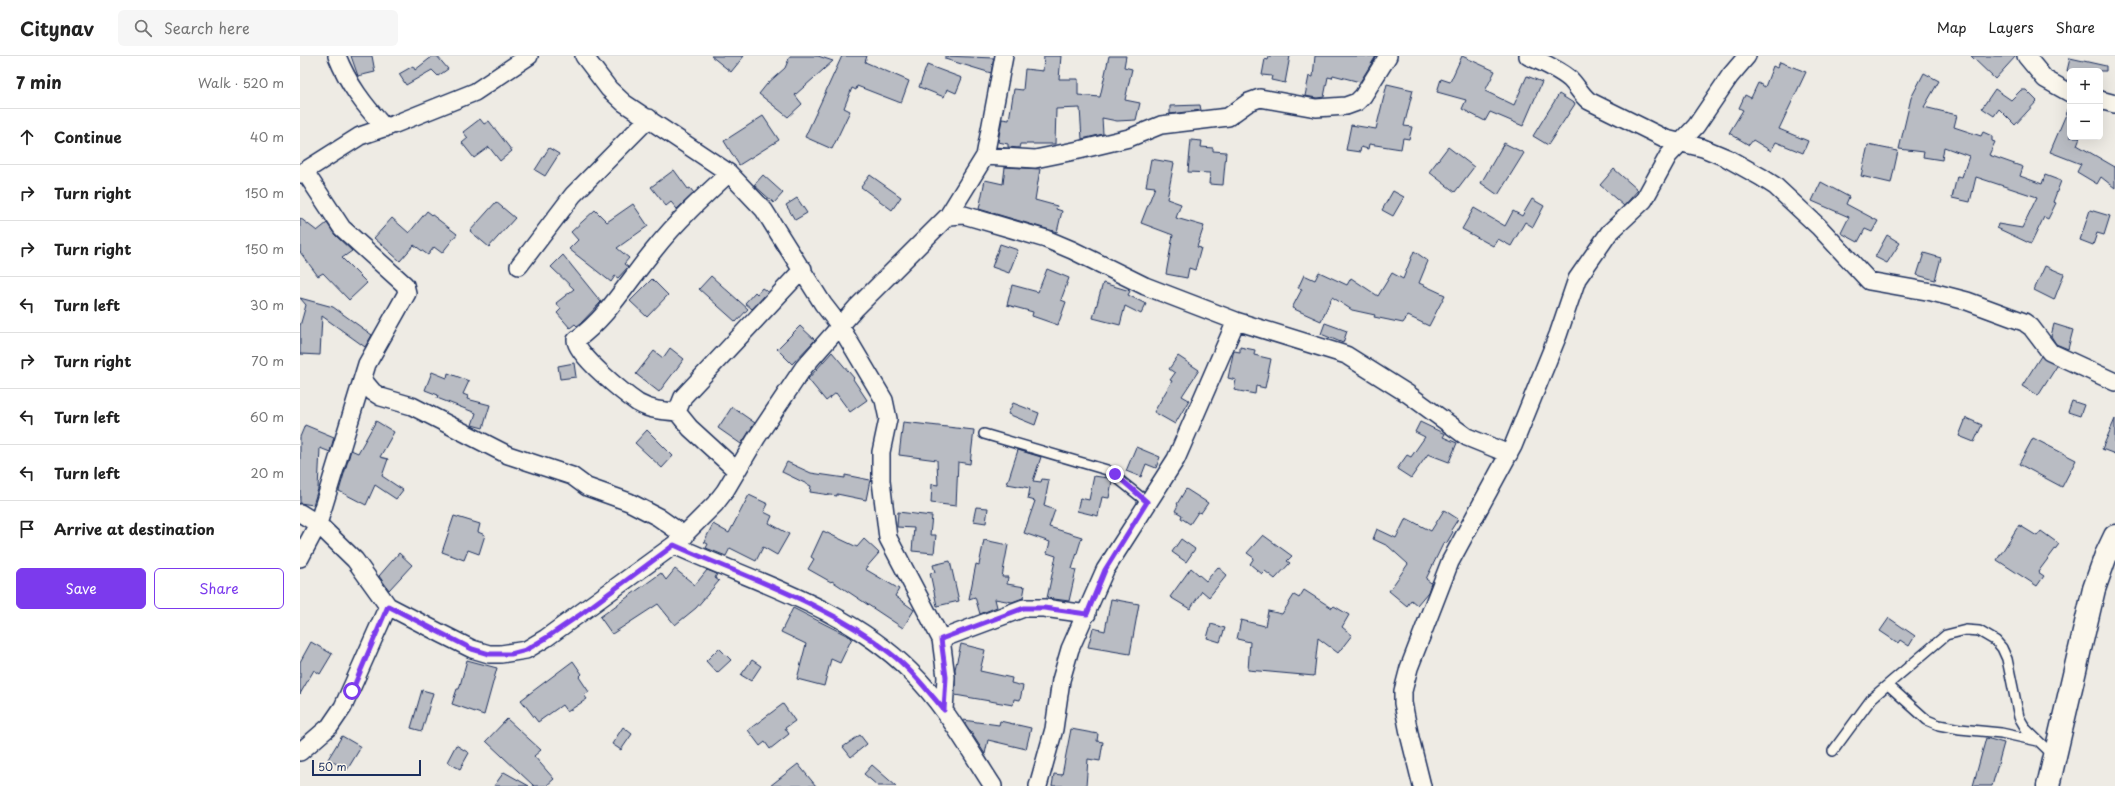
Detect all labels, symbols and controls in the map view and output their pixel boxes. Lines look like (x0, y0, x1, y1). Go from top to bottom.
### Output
search box (118, 10, 398, 46)
text: Citynav (20, 14, 94, 42)
text: Search here (164, 16, 250, 39)
icon: search (132, 17, 154, 39)
text: Map (1937, 17, 1967, 38)
text: Layers (1989, 17, 2034, 38)
text: Share (2056, 17, 2095, 38)
map controls (2067, 68, 2103, 140)
button: + (2067, 68, 2103, 104)
text: 7 min (16, 69, 62, 95)
text: Walk · 520 m (198, 73, 284, 92)
button: − (2067, 104, 2103, 140)
text: Continue (54, 125, 122, 148)
icon: ahead (16, 126, 38, 148)
text: 40 m (250, 127, 284, 146)
text: Turn right (54, 181, 131, 204)
icon: right (16, 182, 38, 204)
text: 150 m (245, 183, 284, 202)
text: Turn right (54, 237, 131, 260)
icon: right (16, 238, 38, 260)
text: 150 m (245, 239, 284, 258)
text: Turn left (54, 293, 120, 316)
icon: left (16, 294, 38, 316)
text: 30 m (250, 295, 284, 314)
text: Turn right (54, 349, 131, 372)
icon: right (16, 350, 38, 372)
text: 70 m (251, 351, 284, 370)
text: Turn left (54, 405, 120, 428)
icon: left (16, 406, 38, 428)
text: 60 m (250, 407, 284, 426)
text: Turn left (54, 461, 120, 484)
icon: left (16, 462, 38, 484)
text: 20 m (250, 463, 284, 482)
route end (1106, 465, 1124, 483)
text: Arrive at destination (54, 517, 215, 540)
icon: arrive (16, 518, 38, 540)
button: Save (16, 568, 146, 609)
button: Share (154, 568, 284, 609)
route start (343, 682, 361, 700)
scale bar (312, 758, 421, 777)
text: 50 m (318, 758, 347, 775)

